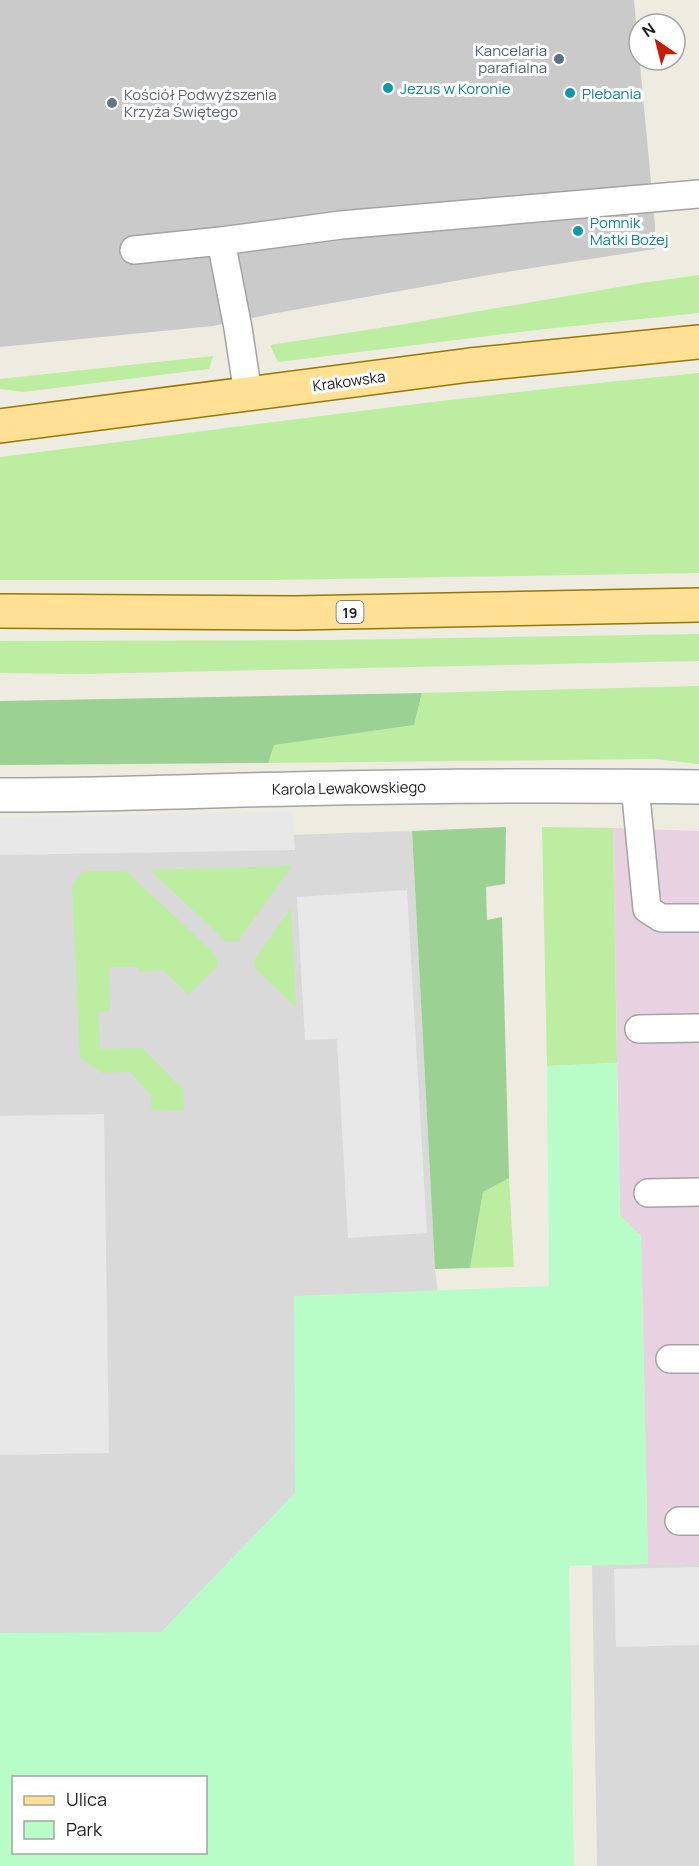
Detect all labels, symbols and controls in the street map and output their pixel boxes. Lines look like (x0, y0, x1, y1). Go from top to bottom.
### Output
north arrow (627, 12, 687, 72)
text: N (637, 17, 659, 42)
place label: Kancelaria parafialna (475, 40, 547, 78)
marker: Kancelaria parafialna (552, 52, 566, 66)
place label: Jezus w Koronie (400, 78, 511, 99)
marker: Jezus w Koronie (381, 81, 395, 95)
place label: Plebania (582, 83, 641, 104)
place label: Kościół Podwyższenia Krzyża Świętego (124, 84, 277, 122)
marker: Plebania (563, 86, 577, 100)
marker: Kościół Podwyższenia Krzyża Świętego (105, 96, 119, 110)
place label: Pomnik Matki Bożej (590, 212, 669, 250)
marker: Pomnik Matki Bożej (571, 224, 585, 238)
street label: Krakowska (311, 366, 387, 396)
road number: 19 (336, 601, 364, 623)
street label: Karola Lewakowskiego (272, 776, 426, 800)
legend (12, 1776, 207, 1854)
text: Ulica (66, 1787, 107, 1811)
text: Park (66, 1817, 103, 1841)

